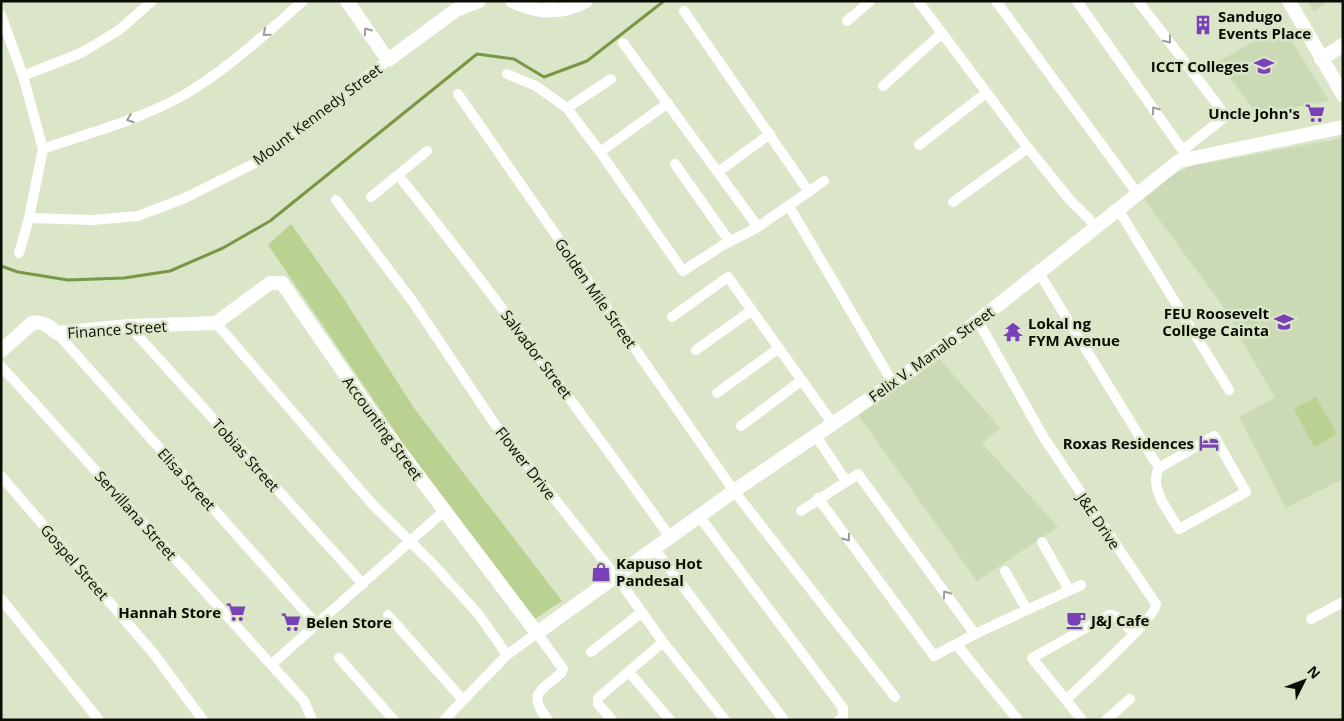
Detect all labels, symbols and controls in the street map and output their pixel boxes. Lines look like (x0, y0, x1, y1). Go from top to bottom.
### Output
place label: Sandugo Events Place (1218, 6, 1311, 43)
building icon: Sandugo Events Place (1192, 14, 1214, 36)
one-way arrow (263, 27, 272, 36)
one-way arrow (364, 27, 373, 37)
one-way arrow (1162, 34, 1170, 43)
school or university icon: ICCT Colleges (1253, 55, 1275, 77)
place label: ICCT Colleges (1151, 56, 1249, 76)
street label: Mount Kennedy Street (248, 59, 386, 169)
supermarket icon: Uncle John's (1304, 102, 1326, 124)
place label: Uncle John's (1208, 103, 1300, 123)
one-way arrow (1152, 106, 1161, 116)
one-way arrow (126, 113, 135, 123)
street label: Golden Mile Street (551, 234, 641, 352)
street label: Felix V. Manalo Street (864, 302, 998, 406)
place label: FEU Roosevelt College Cainta (1162, 303, 1269, 340)
street label: Salvador Street (497, 306, 577, 402)
school or university icon: FEU Roosevelt College Cainta (1273, 311, 1295, 333)
place label: Lokal ng FYM Avenue (1028, 313, 1120, 350)
street label: Finance Street (67, 316, 167, 342)
temple icon: Lokal ng FYM Avenue (1002, 321, 1024, 343)
street label: Accounting Street (339, 372, 427, 484)
street label: Tobias Street (208, 414, 284, 496)
street label: Flower Drive (491, 422, 561, 504)
hotel icon: Roxas Residences (1198, 432, 1220, 454)
place label: Roxas Residences (1063, 433, 1194, 453)
street label: Elisa Street (154, 444, 220, 514)
street label: Servillana Street (91, 466, 181, 564)
street label: J&E Drive (1072, 487, 1125, 553)
street label: Gospel Street (37, 520, 113, 604)
one-way arrow (841, 532, 850, 542)
place label: Kapuso Hot Pandesal (616, 553, 703, 590)
shop icon: Kapuso Hot Pandesal (590, 561, 612, 583)
one-way arrow (944, 591, 952, 600)
supermarket icon: Hannah Store (225, 601, 247, 623)
place label: Hannah Store (118, 602, 221, 622)
cafe icon: J&J Cafe (1065, 609, 1087, 631)
place label: J&J Cafe (1089, 610, 1150, 630)
supermarket icon: Belen Store (280, 611, 302, 633)
place label: Belen Store (306, 612, 392, 632)
north arrow (1279, 656, 1329, 706)
text: N (1303, 661, 1325, 683)

